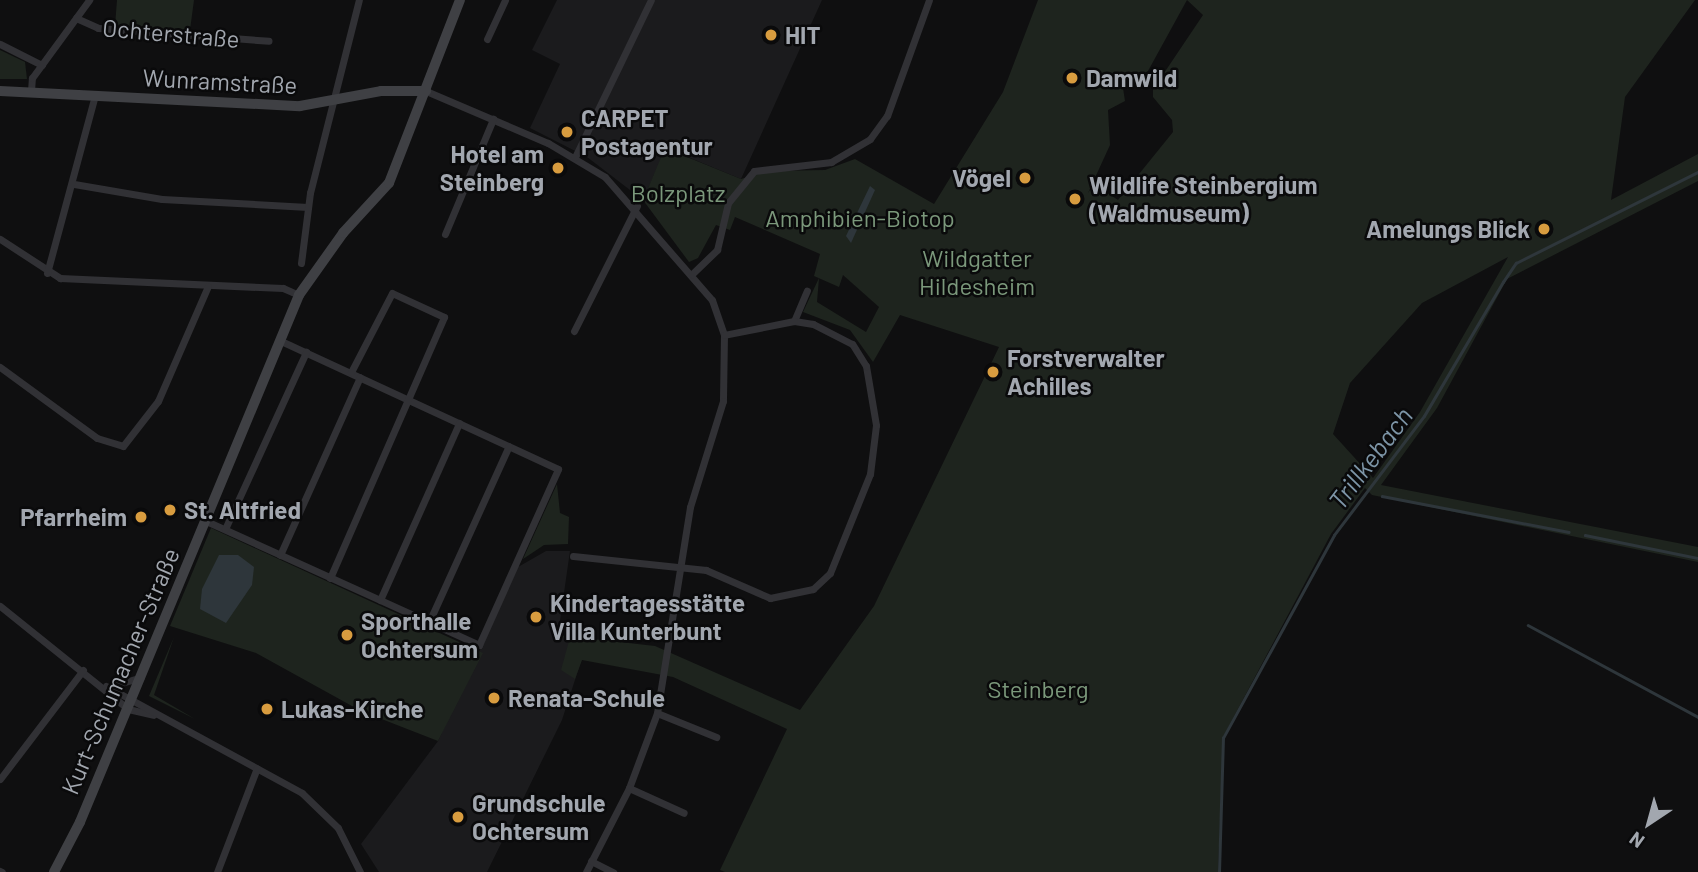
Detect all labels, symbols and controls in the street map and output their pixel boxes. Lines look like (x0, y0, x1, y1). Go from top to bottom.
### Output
street label: Ochterstraße (101, 13, 241, 53)
place label: HIT (785, 21, 820, 49)
marker: HIT (763, 27, 779, 43)
street label: Wunramstraße (142, 63, 298, 99)
place label: Damwild (1086, 64, 1177, 92)
marker: Damwild (1064, 70, 1080, 86)
place label: CARPET Postagentur (581, 104, 713, 160)
marker: CARPET Postagentur (559, 124, 575, 140)
place label: Hotel am Steinberg (440, 140, 544, 196)
marker: Hotel am Steinberg (550, 160, 566, 176)
place label: Vögel (952, 164, 1011, 192)
marker: Vögel (1017, 170, 1033, 186)
place label: Wildlife Steinbergium (Waldmuseum) (1089, 171, 1317, 227)
park label: Bolzplatz (631, 179, 725, 207)
marker: Wildlife Steinbergium (Waldmuseum) (1067, 191, 1083, 207)
park label: Amphibien-Biotop (765, 204, 955, 232)
place label: Amelungs Blick (1366, 215, 1530, 243)
marker: Amelungs Blick (1536, 221, 1552, 237)
park label: Wildgatter Hildesheim (919, 244, 1035, 300)
place label: Forstverwalter Achilles (1007, 344, 1165, 400)
marker: Forstverwalter Achilles (985, 364, 1001, 380)
water label: Trillkebach (1321, 401, 1419, 515)
place label: St. Altfried (184, 496, 301, 524)
marker: St. Altfried (162, 502, 178, 518)
place label: Pfarrheim (20, 503, 127, 531)
marker: Pfarrheim (133, 509, 149, 525)
street label: Kurt-Schumacher-Straße (55, 543, 185, 799)
place label: Kindertagesstätte Villa Kunterbunt (550, 589, 745, 645)
place label: Sporthalle Ochtersum (361, 607, 478, 663)
marker: Kindertagesstätte Villa Kunterbunt (528, 609, 544, 625)
marker: Sporthalle Ochtersum (339, 627, 355, 643)
park label: Steinberg (987, 675, 1089, 703)
place label: Renata-Schule (508, 684, 665, 712)
marker: Renata-Schule (486, 690, 502, 706)
place label: Lukas-Kirche (281, 695, 424, 723)
marker: Lukas-Kirche (259, 701, 275, 717)
north arrow (1614, 788, 1684, 858)
place label: Grundschule Ochtersum (472, 789, 606, 845)
marker: Grundschule Ochtersum (450, 809, 466, 825)
text: N (1624, 827, 1648, 853)

